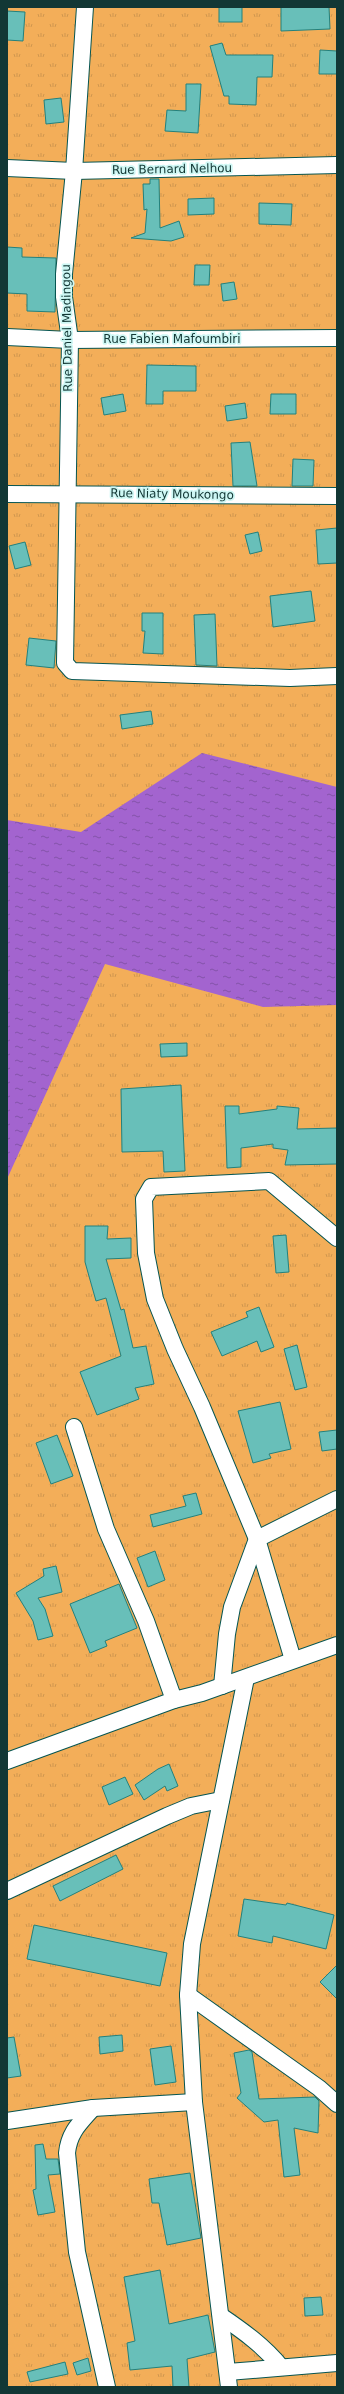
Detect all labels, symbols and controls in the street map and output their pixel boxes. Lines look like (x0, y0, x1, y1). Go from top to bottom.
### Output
street label: Rue Bernard Nelhou (112, 161, 232, 177)
street label: Rue Daniel Madingou (59, 264, 75, 392)
street label: Rue Fabien Mafoumbiri (103, 332, 241, 346)
street label: Rue Niaty Moukongo (110, 486, 234, 502)

